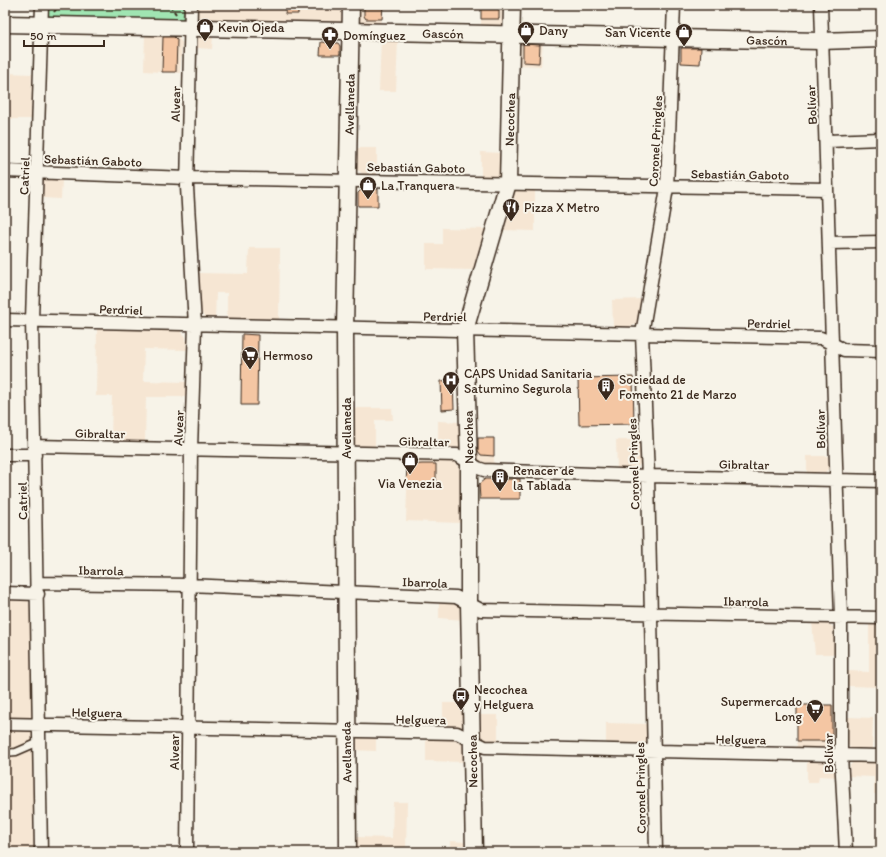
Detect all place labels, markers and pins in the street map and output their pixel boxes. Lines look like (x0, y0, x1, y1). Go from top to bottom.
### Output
shop icon: Kevin Ojeda (195, 17, 215, 42)
place label: Kevin Ojeda (218, 20, 285, 35)
shop icon: Dany (516, 20, 536, 45)
shop icon: San Vicente (674, 22, 694, 47)
place label: Dany (539, 23, 568, 38)
pharmacy icon: Domínguez (320, 25, 340, 50)
place label: San Vicente (605, 25, 671, 40)
place label: Domínguez (343, 28, 406, 43)
shop icon: La Tranquera (358, 175, 378, 200)
place label: La Tranquera (381, 178, 455, 193)
restaurant icon: Pizza X Metro (501, 197, 521, 222)
place label: Pizza X Metro (524, 200, 600, 215)
supermarket icon: Hermoso (240, 345, 260, 370)
place label: Hermoso (263, 348, 313, 363)
place label: CAPS Unidad Sanitaria Saturnino Segurola (464, 366, 592, 396)
hospital icon: CAPS Unidad Sanitaria Saturnino Segurola (441, 370, 461, 395)
place label: Sociedad de Fomento 21 de Marzo (619, 372, 737, 402)
building icon: Sociedad de Fomento 21 de Marzo (596, 376, 616, 401)
shop icon: Via Venezia (400, 450, 420, 475)
place label: Renacer de la Tablada (513, 463, 574, 493)
building icon: Renacer de la Tablada (490, 467, 510, 492)
place label: Via Venezia (378, 476, 442, 491)
place label: Necochea y Helguera (474, 682, 534, 712)
bus stop icon: Necochea y Helguera (451, 686, 471, 711)
place label: Supermercado Long (721, 694, 802, 724)
supermarket icon: Supermercado Long (805, 698, 825, 723)

